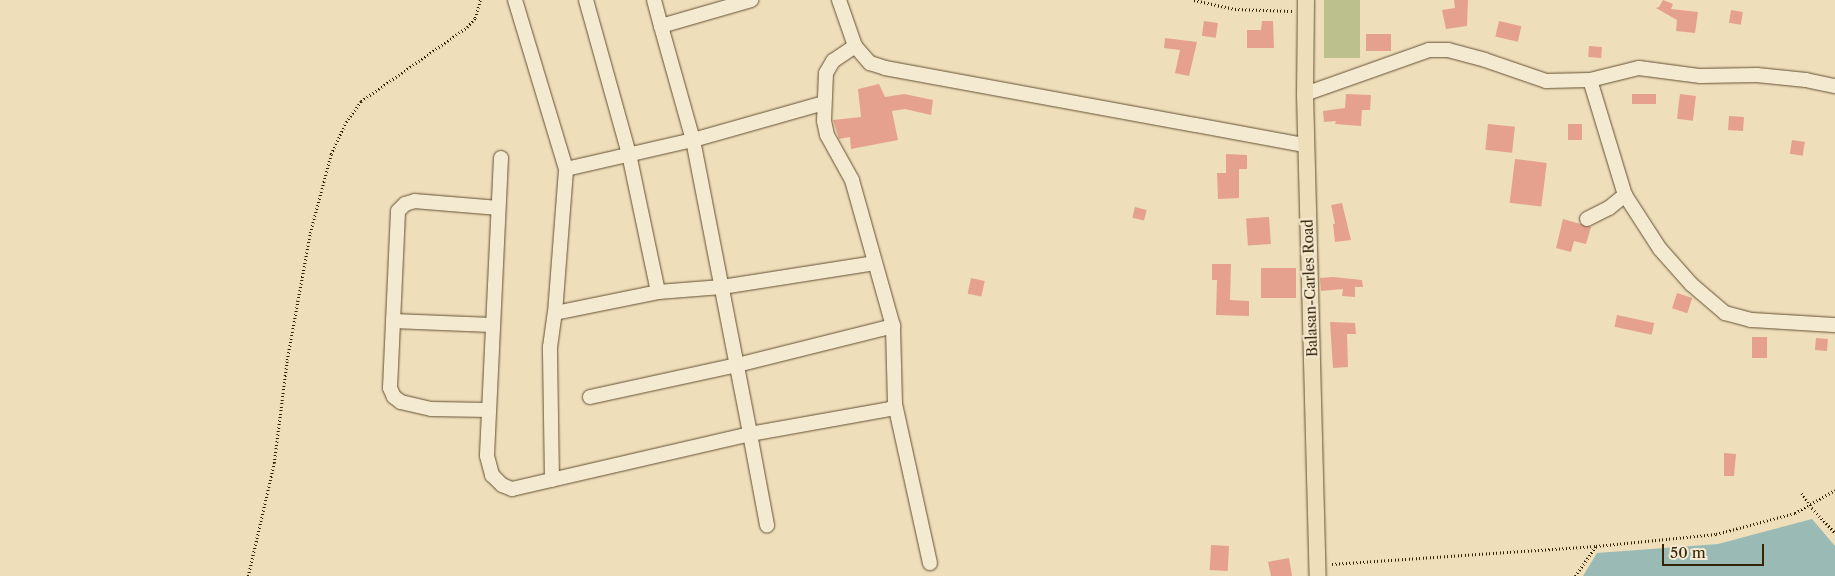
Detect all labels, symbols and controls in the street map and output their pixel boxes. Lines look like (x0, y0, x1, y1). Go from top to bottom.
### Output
street label: Balasan-Carles Road (1299, 219, 1321, 357)
scale bar (1665, 534, 1768, 566)
text: 50 m (1670, 543, 1706, 562)

